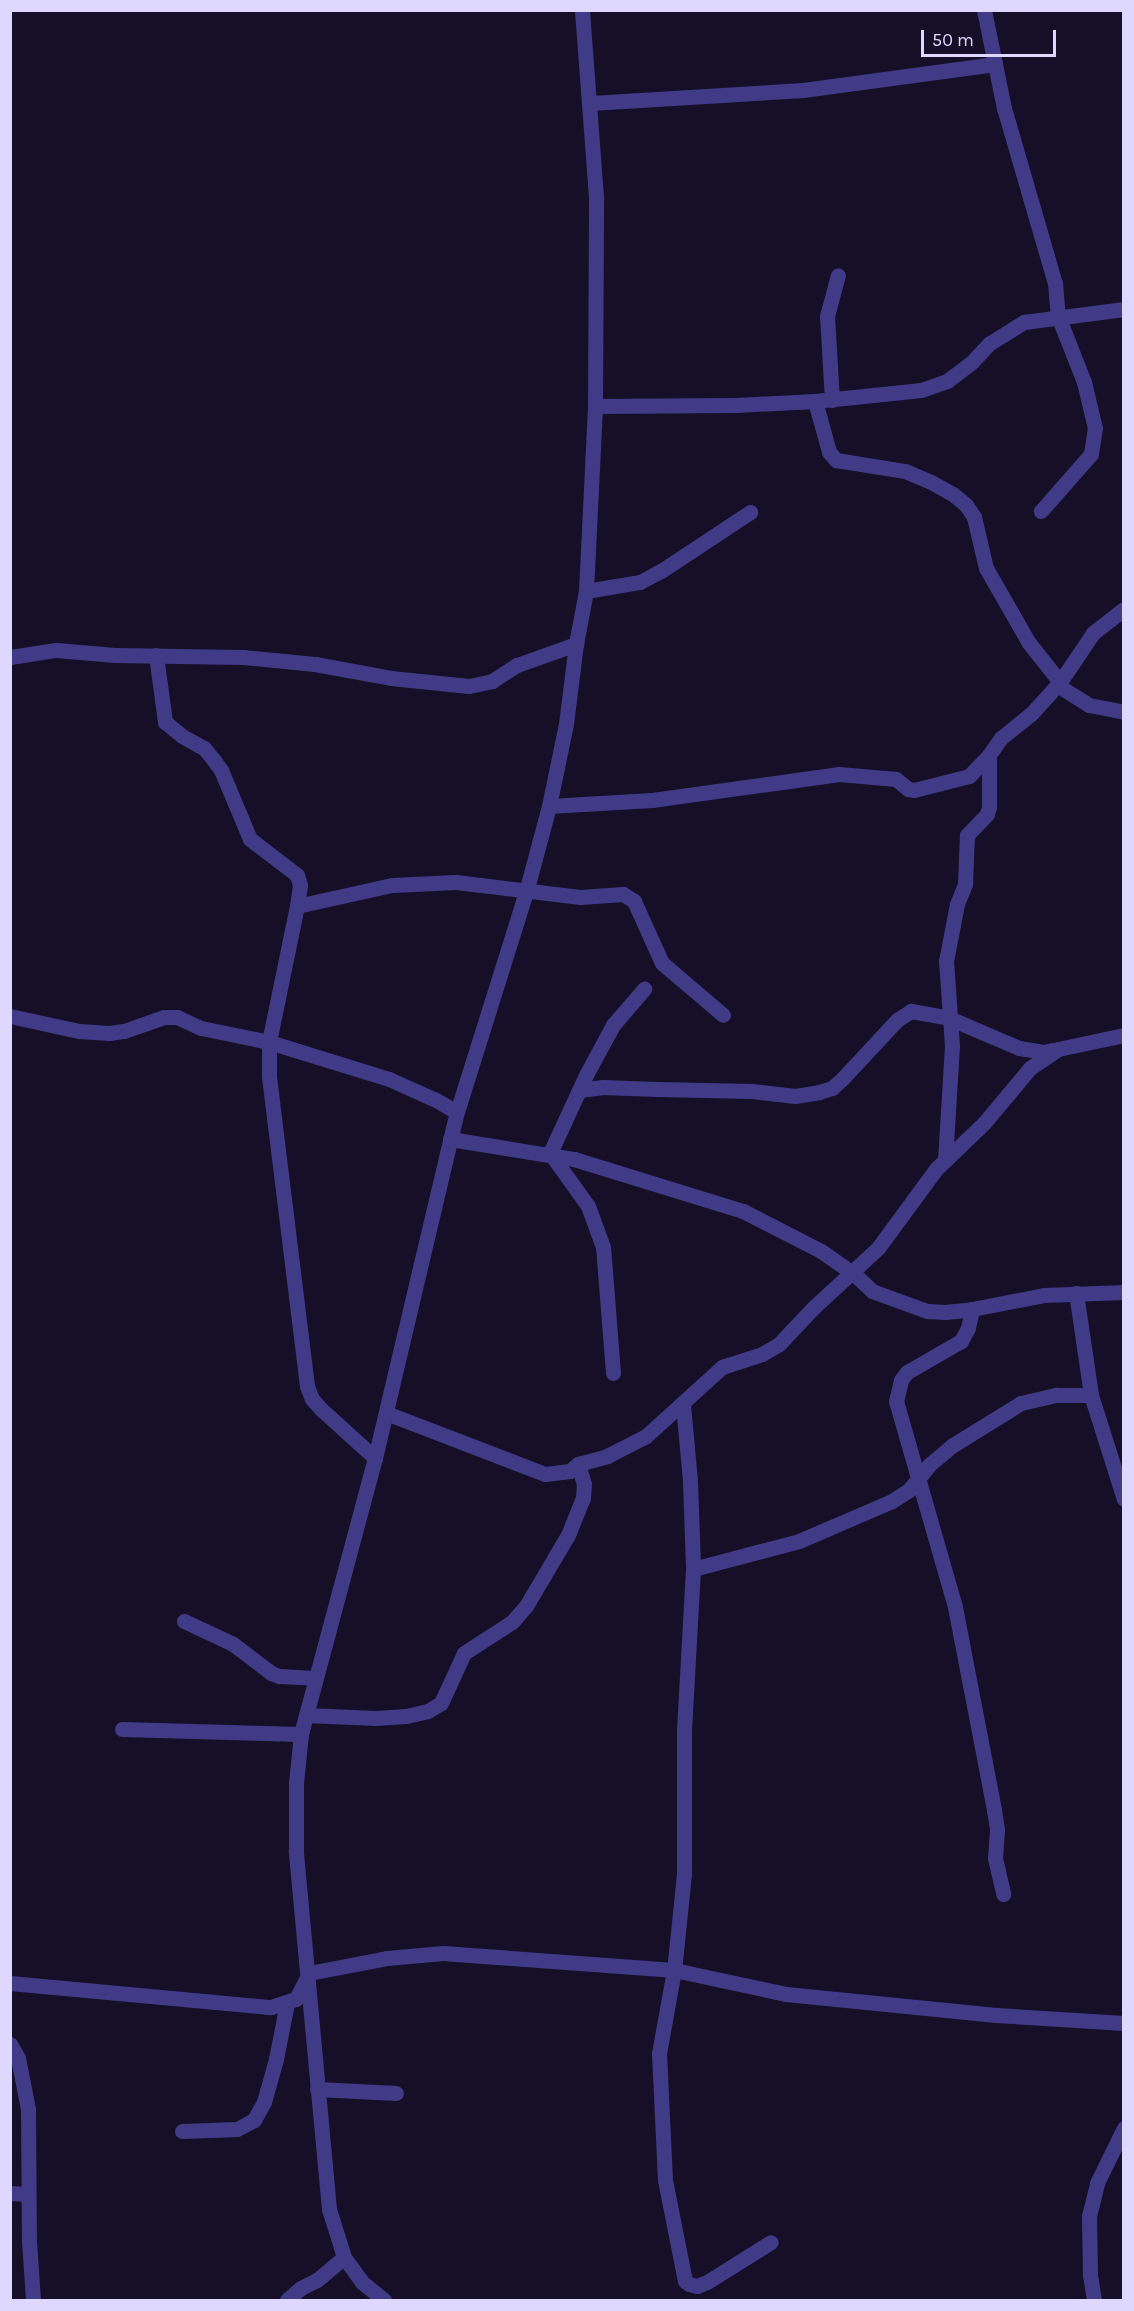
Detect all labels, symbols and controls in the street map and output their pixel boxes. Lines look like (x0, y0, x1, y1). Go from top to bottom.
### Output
scale bar (924, 18, 1059, 56)
text: 50 m (932, 29, 974, 51)

